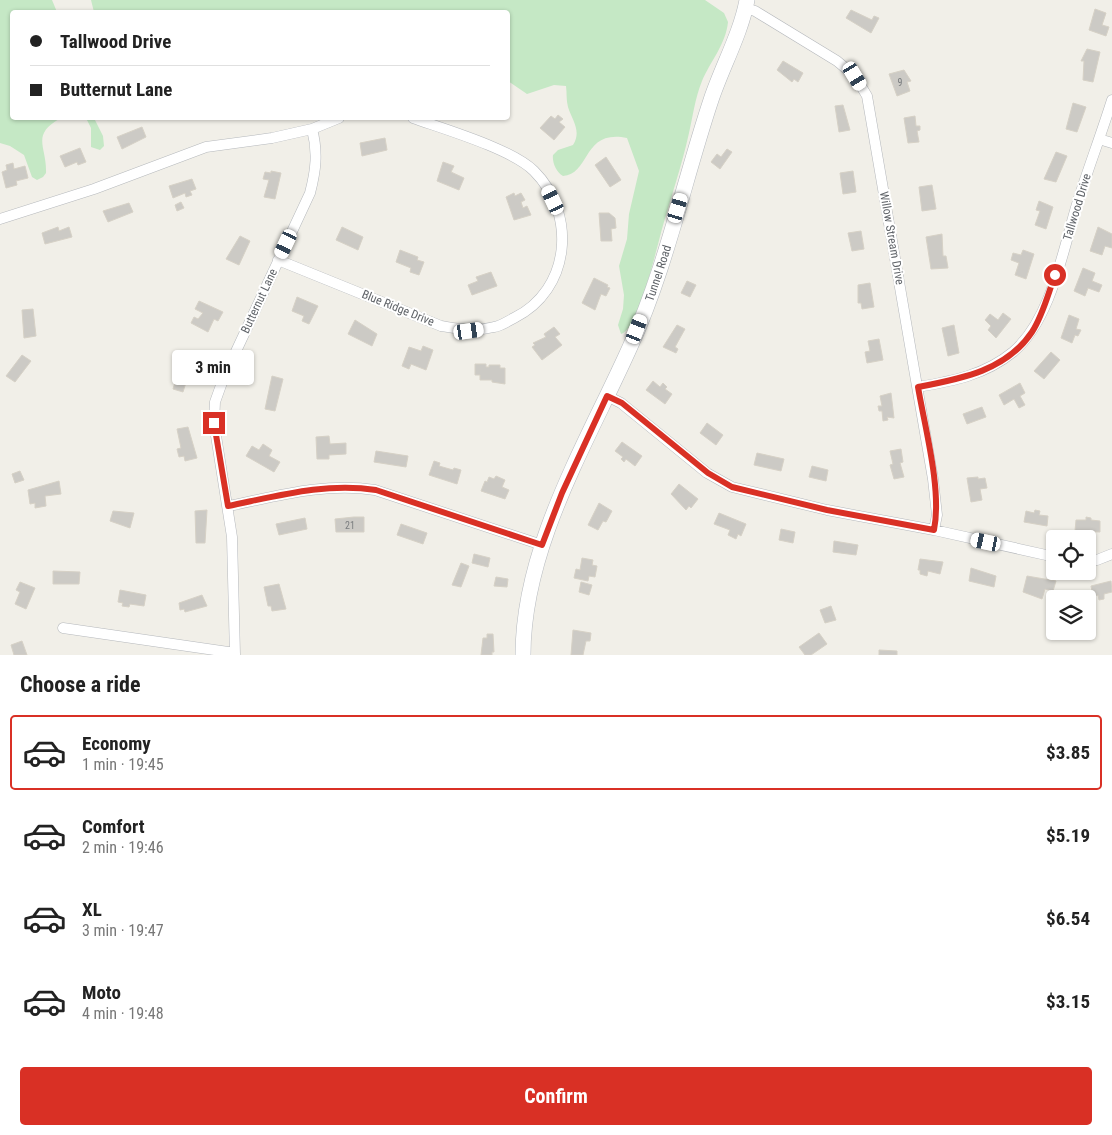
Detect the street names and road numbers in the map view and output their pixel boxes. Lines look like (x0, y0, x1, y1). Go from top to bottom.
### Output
street label: Tallwood Drive (1060, 171, 1094, 242)
street label: Willow Stream Drive (877, 190, 907, 286)
street label: Tunnel Road (642, 243, 674, 303)
street label: Butternut Lane (238, 266, 280, 335)
street label: Blue Ridge Drive (360, 287, 437, 329)

